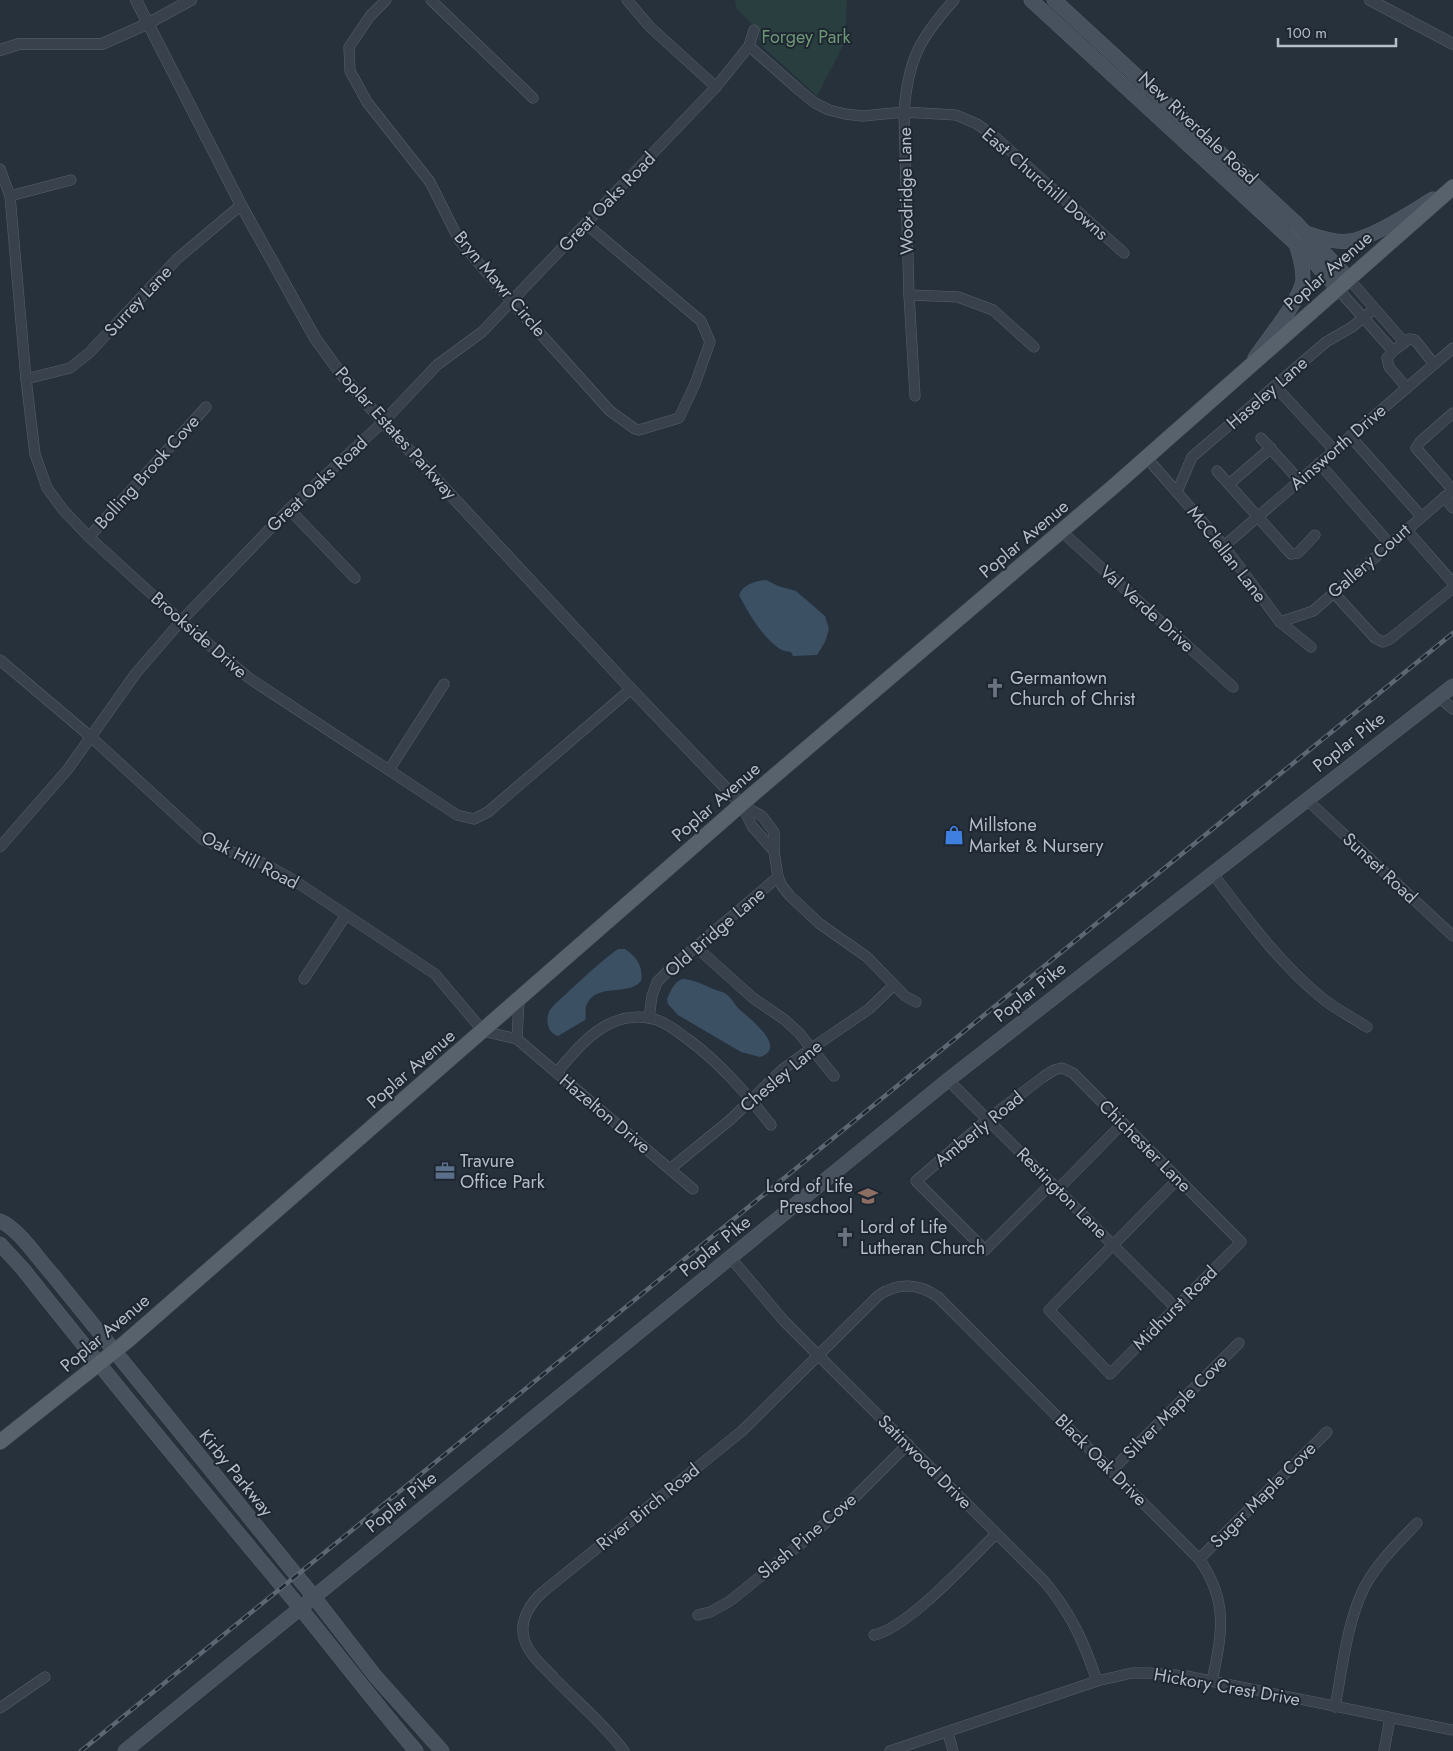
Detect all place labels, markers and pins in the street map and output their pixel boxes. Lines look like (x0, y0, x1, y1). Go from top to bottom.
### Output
place label: Germantown Church of Christ (1010, 665, 1136, 712)
church icon: Germantown Church of Christ (984, 677, 1006, 699)
place label: Millstone Market & Nursery (969, 812, 1103, 859)
shop icon: Millstone Market & Nursery (943, 824, 965, 846)
place label: Travure Office Park (460, 1148, 545, 1195)
office icon: Travure Office Park (434, 1160, 456, 1182)
place label: Lord of Life Preschool (766, 1173, 853, 1220)
school or university icon: Lord of Life Preschool (857, 1185, 879, 1207)
place label: Lord of Life Lutheran Church (860, 1214, 985, 1261)
church icon: Lord of Life Lutheran Church (834, 1226, 856, 1248)

